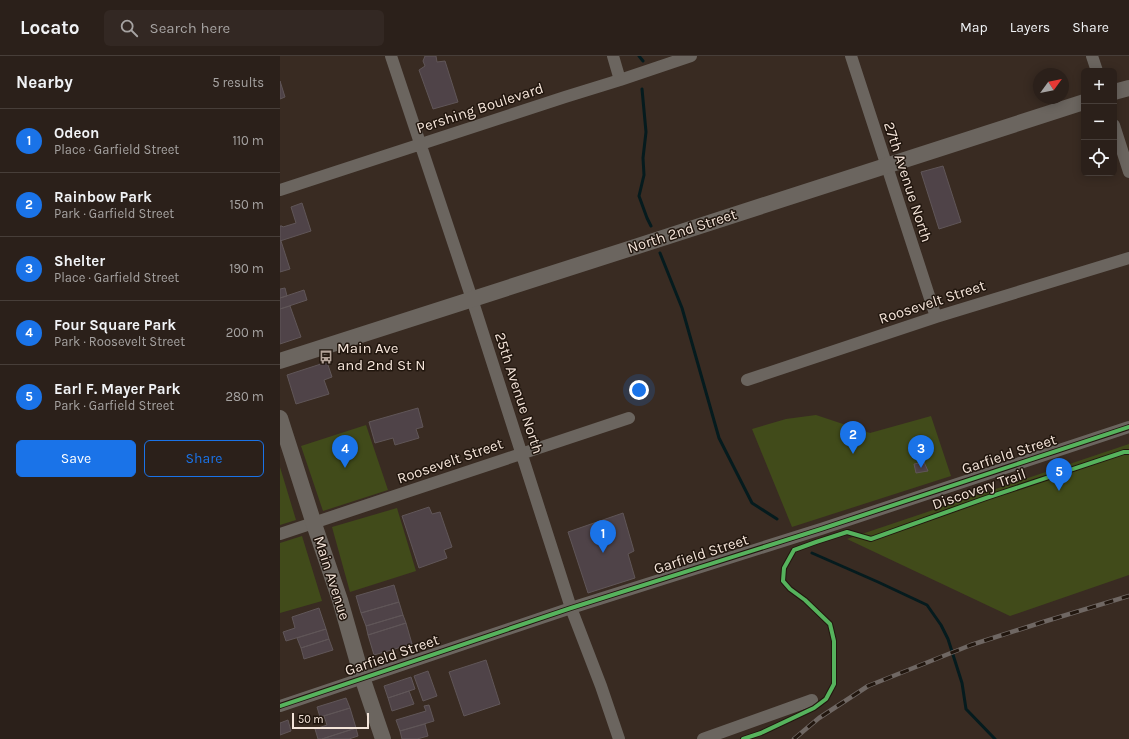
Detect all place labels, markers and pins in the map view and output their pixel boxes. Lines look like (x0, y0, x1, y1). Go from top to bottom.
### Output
place label: Main Ave and 2nd St N (337, 339, 425, 374)
bus stop icon: Main Ave and 2nd St N (318, 349, 334, 365)
pin: 2 (840, 421, 866, 454)
pin: 4 (332, 435, 358, 468)
pin: 3 (908, 435, 934, 468)
pin: 5 (1046, 458, 1072, 491)
pin: 1 (590, 520, 616, 553)

